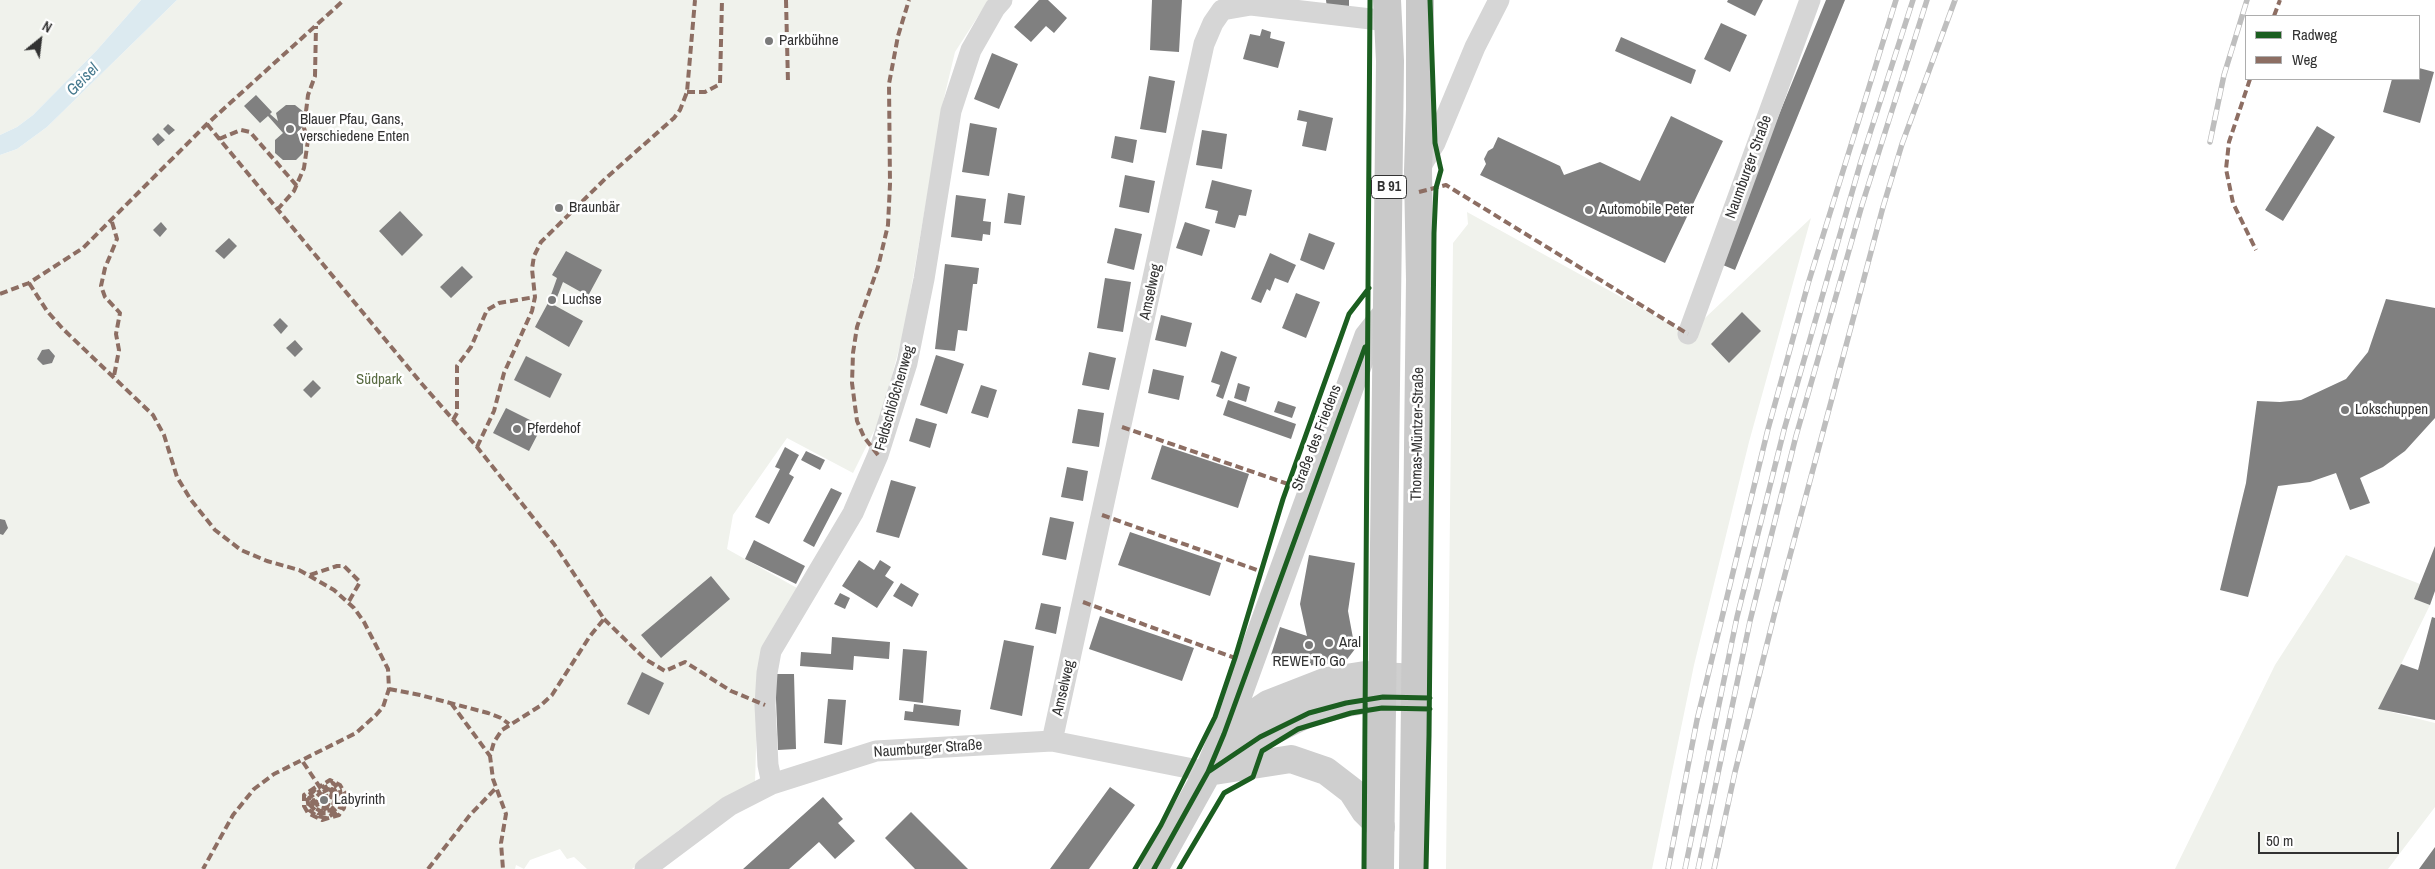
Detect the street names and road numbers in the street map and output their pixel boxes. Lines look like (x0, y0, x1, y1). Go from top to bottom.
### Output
street label: Naumburger Straße (1722, 113, 1776, 221)
road number: B 91 (1372, 176, 1406, 198)
street label: Amselweg (1136, 262, 1166, 322)
street label: Feldschlößchenweg (871, 343, 919, 453)
street label: Thomas-Müntzer-Straße (1408, 367, 1428, 501)
street label: Straße des Friedens (1289, 382, 1345, 494)
street label: Amselweg (1049, 658, 1079, 718)
street label: Naumburger Straße (873, 736, 983, 762)

